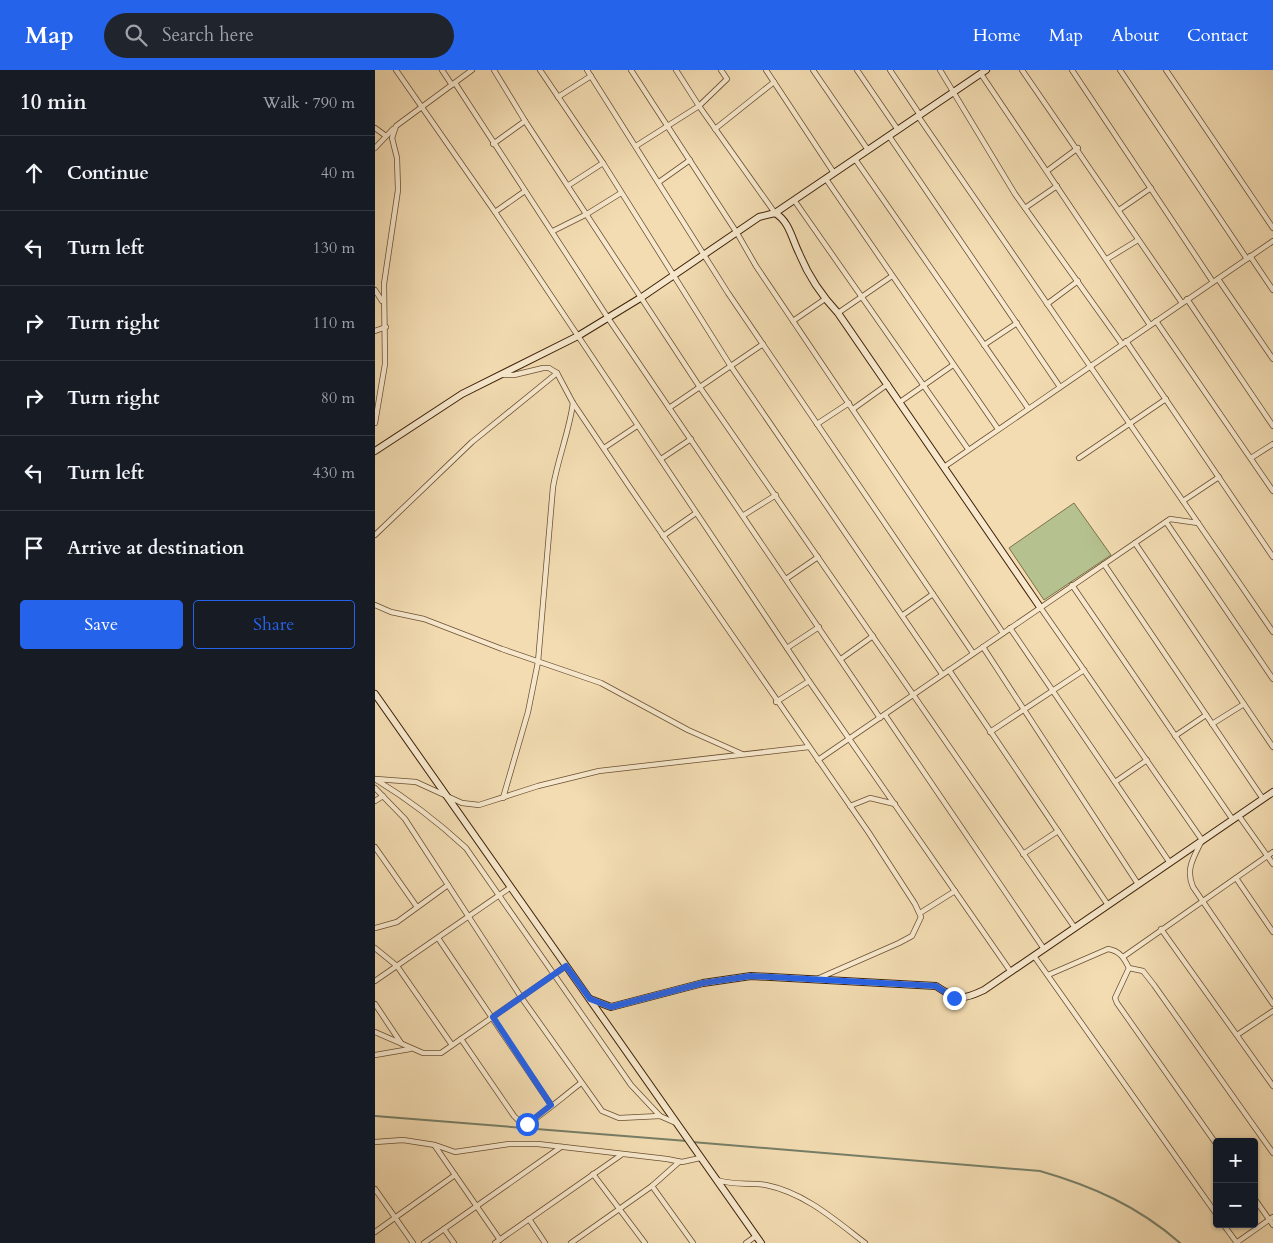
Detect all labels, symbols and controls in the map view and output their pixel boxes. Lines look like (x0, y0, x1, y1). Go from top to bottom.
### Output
search box (104, 13, 454, 58)
text: Map (25, 19, 74, 52)
icon: search (122, 21, 150, 49)
text: Search here (162, 22, 254, 48)
text: Home (973, 23, 1021, 48)
text: Map (1049, 23, 1083, 48)
text: About (1111, 23, 1159, 48)
text: Contact (1187, 23, 1248, 48)
text: 10 min (20, 88, 87, 117)
text: Walk · 790 m (263, 92, 355, 114)
icon: ahead (20, 159, 48, 187)
text: Continue (67, 160, 149, 186)
text: 40 m (321, 162, 355, 184)
icon: left (20, 234, 48, 262)
text: Turn left (67, 235, 144, 261)
text: 130 m (313, 237, 355, 259)
icon: right (20, 309, 48, 337)
text: Turn right (67, 310, 159, 336)
text: 110 m (313, 312, 355, 334)
icon: right (20, 384, 48, 412)
text: Turn right (67, 385, 159, 411)
text: 80 m (321, 387, 355, 409)
icon: left (20, 459, 48, 487)
text: Turn left (67, 460, 144, 486)
text: 430 m (313, 462, 355, 484)
icon: arrive (20, 534, 48, 562)
text: Arrive at destination (67, 535, 244, 561)
button: Save (20, 600, 183, 649)
button: Share (193, 600, 355, 649)
route end (943, 987, 966, 1010)
route start (516, 1113, 539, 1136)
map controls (1213, 1138, 1258, 1228)
button: + (1213, 1138, 1258, 1183)
button: − (1213, 1183, 1258, 1228)

